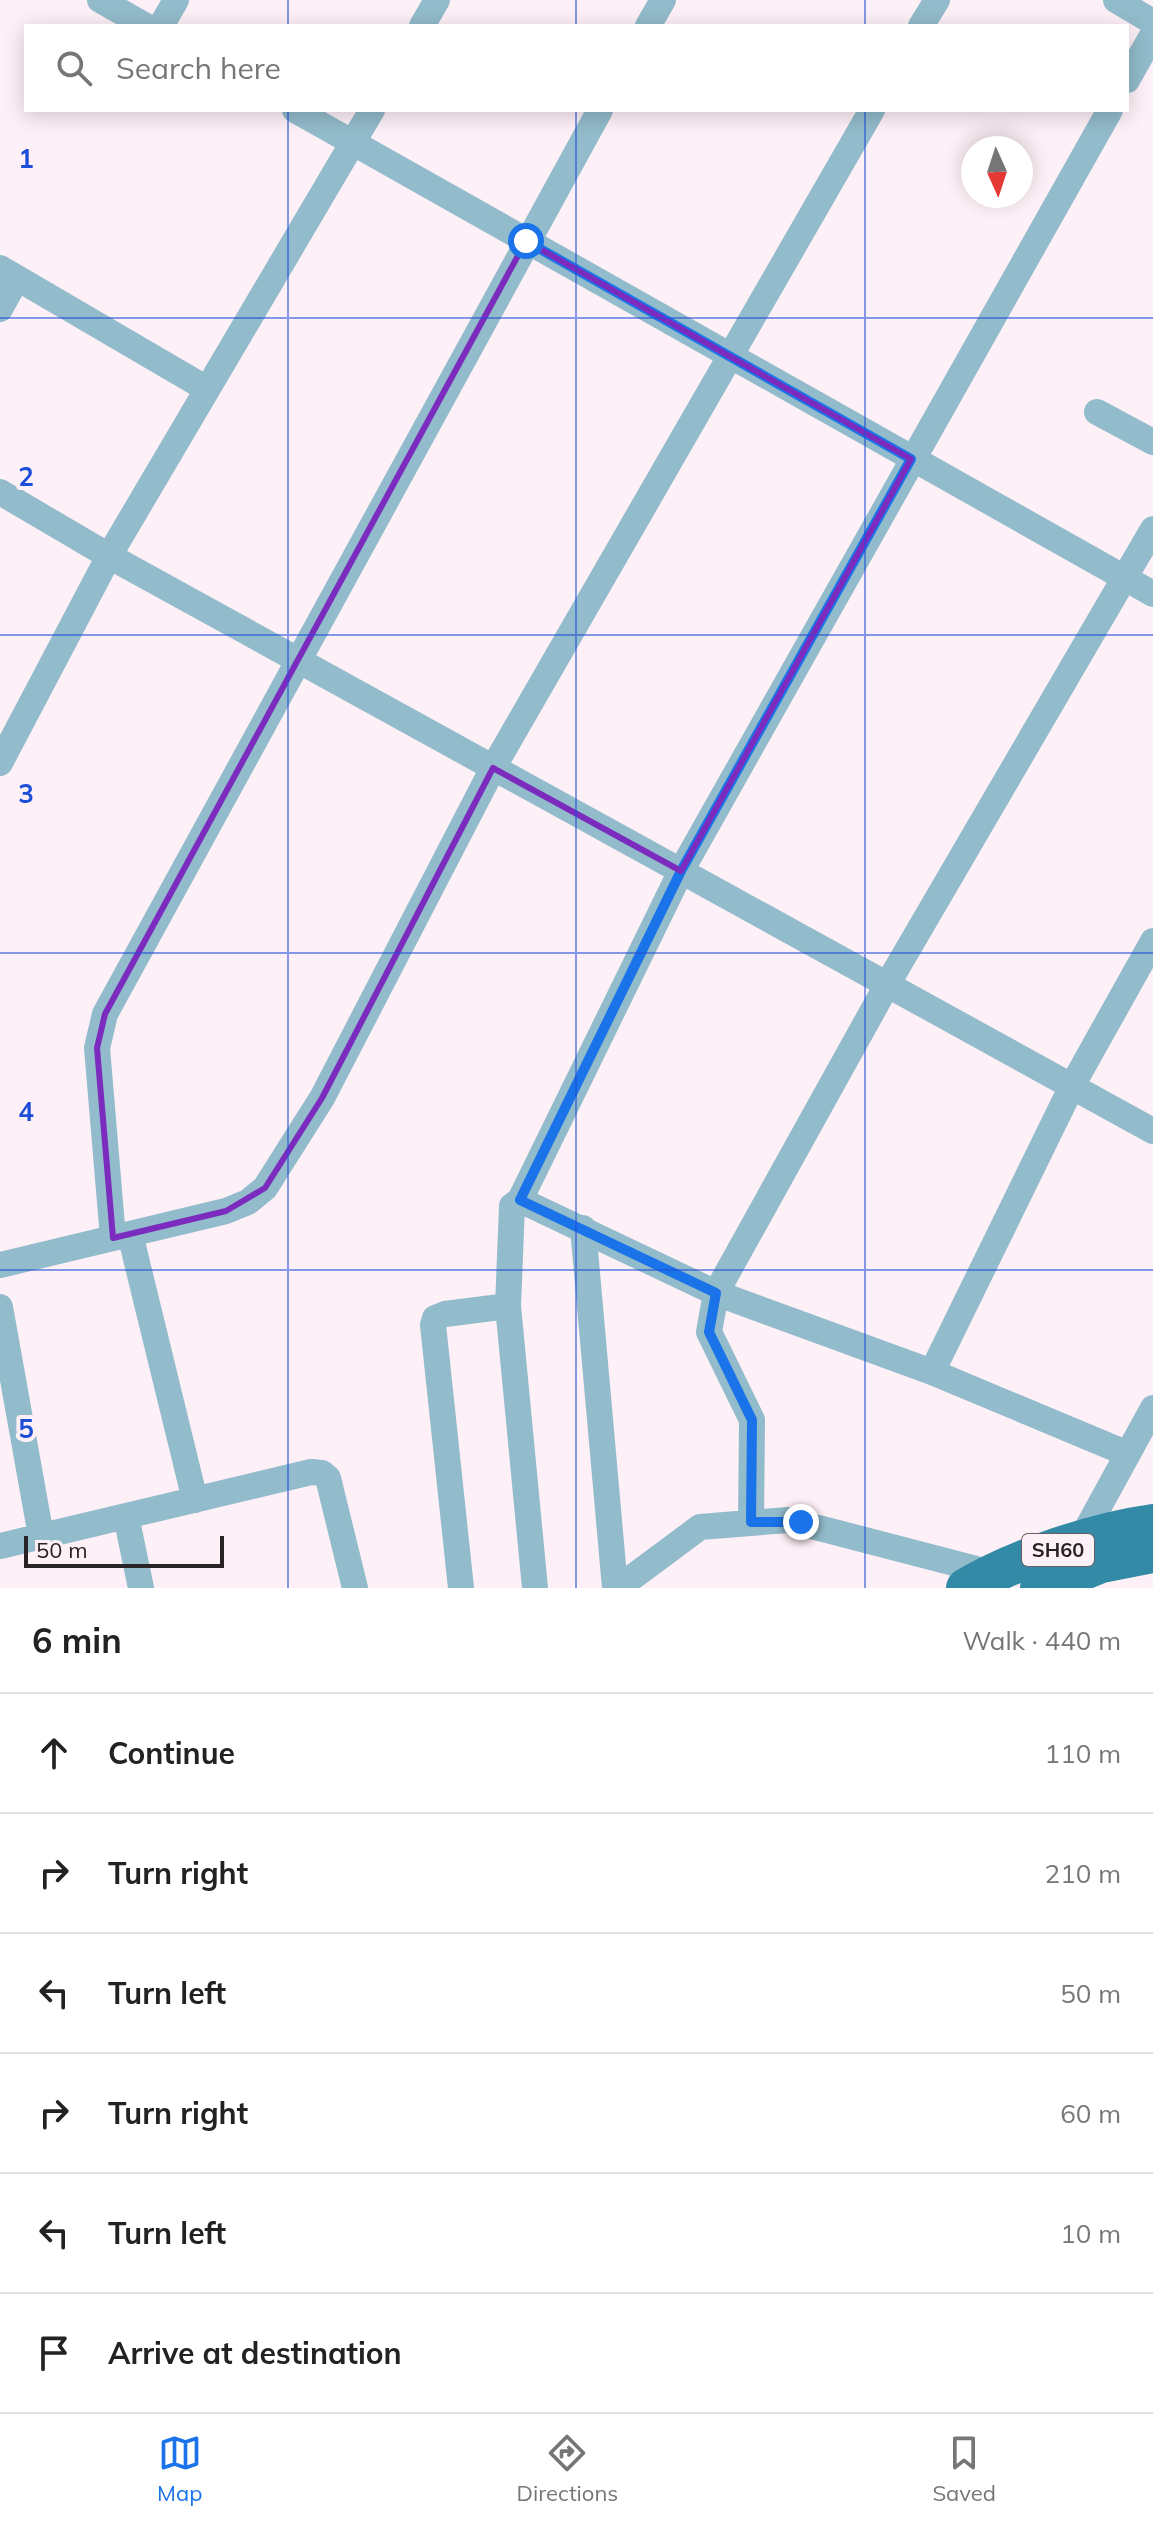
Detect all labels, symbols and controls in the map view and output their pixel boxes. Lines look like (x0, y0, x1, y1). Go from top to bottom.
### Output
search box (24, 24, 1129, 112)
icon: search (52, 46, 96, 90)
text: Search here (116, 49, 281, 87)
north arrow (961, 136, 1033, 208)
text: 1 (18, 142, 34, 175)
route start (508, 223, 544, 259)
text: 2 (18, 460, 34, 493)
text: 3 (18, 777, 34, 810)
text: 4 (18, 1095, 34, 1128)
text: 5 (18, 1412, 34, 1445)
route end (783, 1504, 819, 1540)
scale bar (24, 1532, 224, 1568)
road number: SH60 (1022, 1534, 1094, 1566)
text: 50 m (36, 1536, 87, 1564)
text: 6 min (32, 1619, 122, 1662)
text: Walk · 440 m (962, 1624, 1121, 1657)
icon: ahead (32, 1731, 76, 1775)
text: Continue (108, 1734, 235, 1772)
text: 110 m (1045, 1737, 1121, 1770)
icon: right (32, 1851, 76, 1895)
text: Turn right (108, 1854, 248, 1892)
text: 210 m (1045, 1857, 1121, 1890)
icon: left (32, 1971, 76, 2015)
text: Turn left (108, 1974, 226, 2012)
text: 50 m (1060, 1977, 1121, 2010)
icon: right (32, 2091, 76, 2135)
text: Turn right (108, 2094, 248, 2132)
text: 60 m (1060, 2097, 1121, 2130)
icon: left (32, 2211, 76, 2255)
text: Turn left (108, 2214, 226, 2252)
text: 10 m (1060, 2217, 1121, 2250)
icon: arrive (32, 2331, 76, 2375)
text: Arrive at destination (108, 2334, 402, 2372)
tab: Map (157, 2431, 202, 2507)
tab: Directions (517, 2431, 618, 2507)
tab: Saved (932, 2431, 996, 2507)

